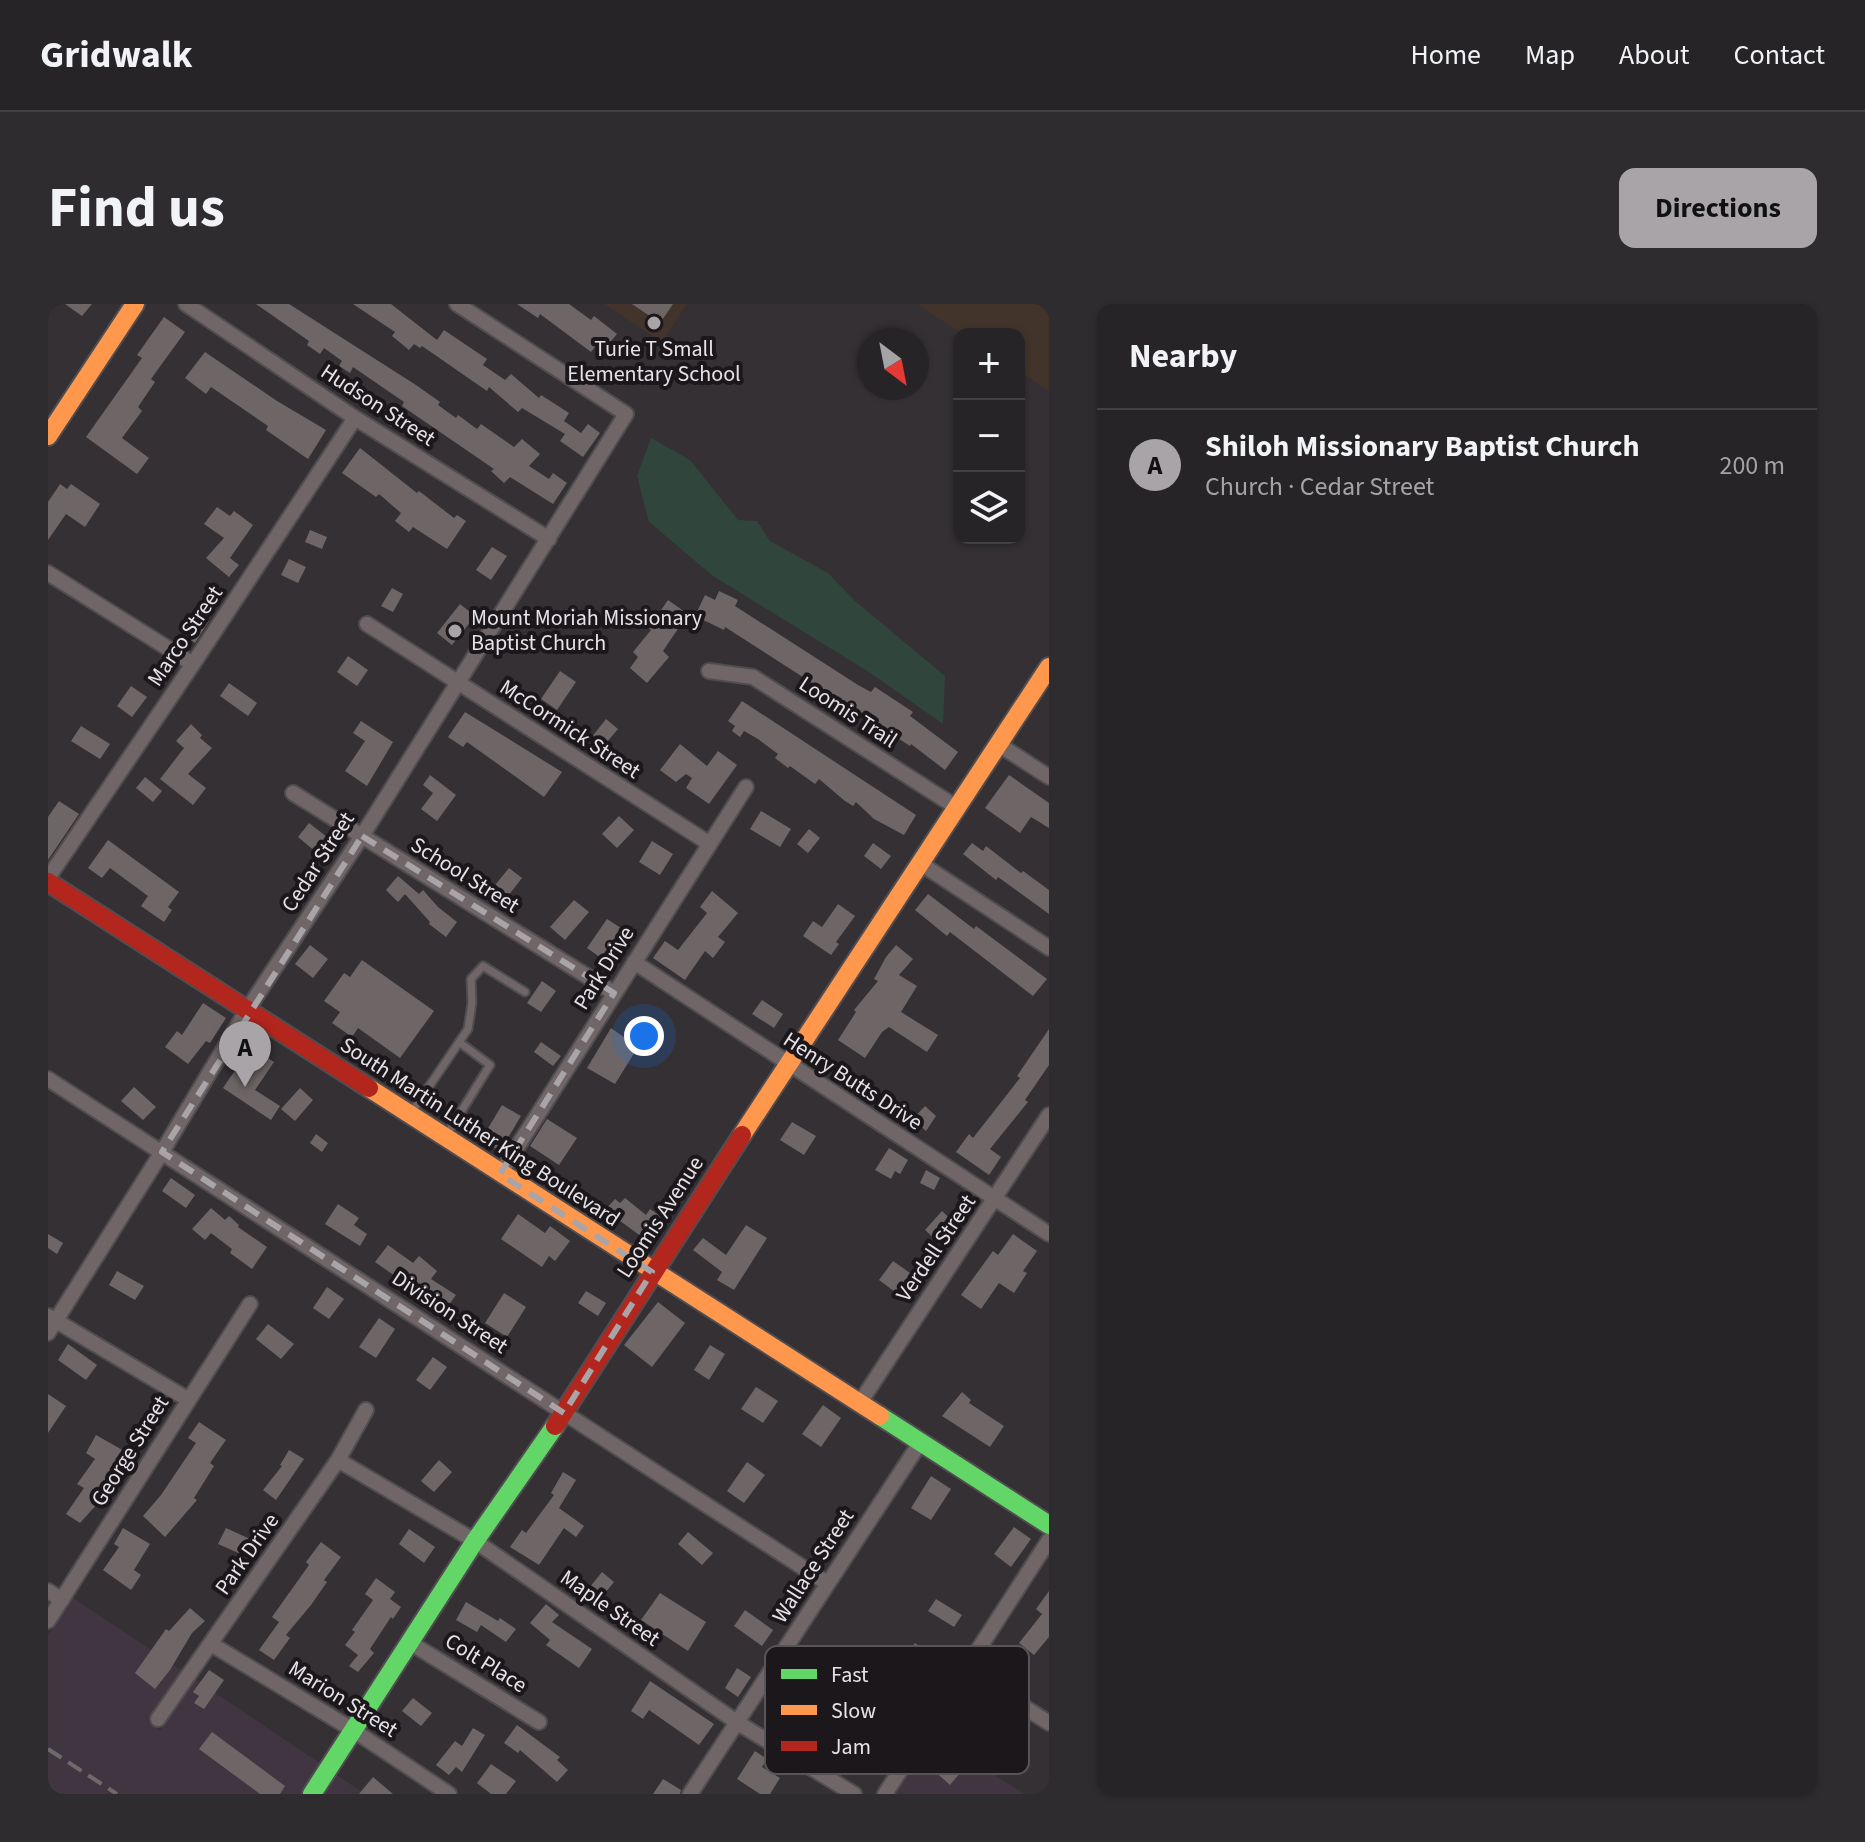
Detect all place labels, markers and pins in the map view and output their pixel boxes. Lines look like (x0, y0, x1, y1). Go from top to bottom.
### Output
marker: Turie T Small Elementary School (645, 314, 663, 332)
place label: Turie T Small Elementary School (567, 333, 741, 390)
place label: Mount Moriah Missionary Baptist Church (471, 602, 703, 659)
marker: Mount Moriah Missionary Baptist Church (446, 622, 464, 640)
pin: A (219, 1021, 271, 1087)

